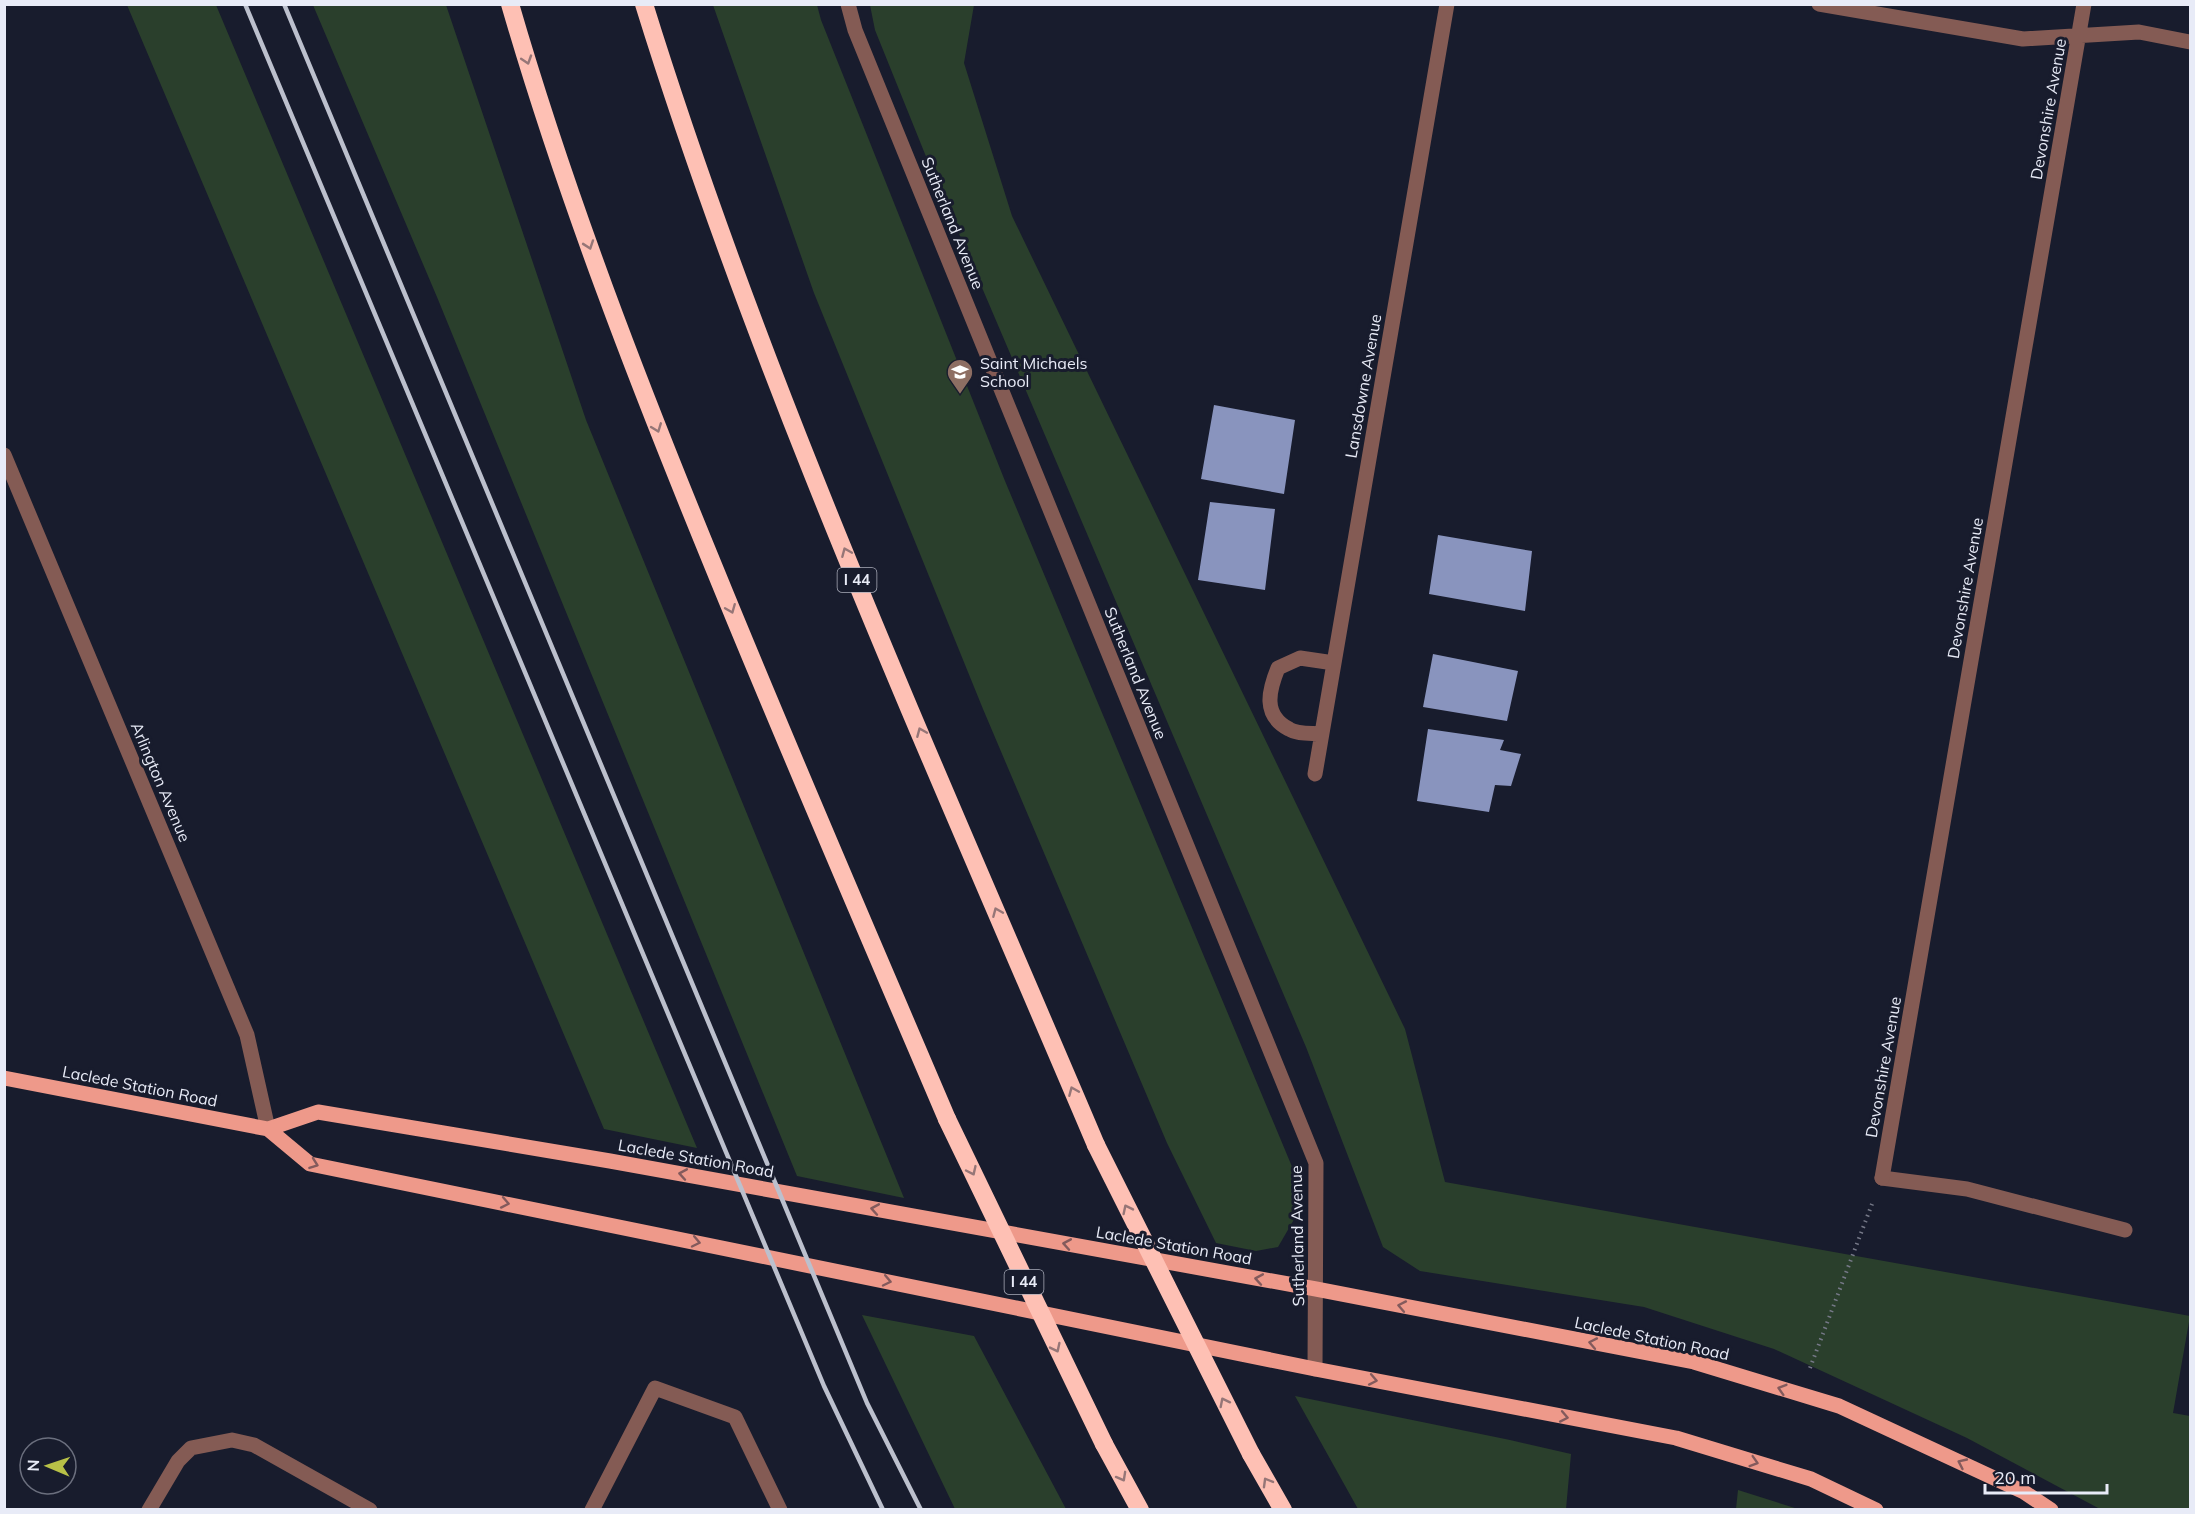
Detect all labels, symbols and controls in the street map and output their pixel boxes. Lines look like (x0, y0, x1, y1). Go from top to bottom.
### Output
street label: Devonshire Avenue (2026, 37, 2070, 181)
one-way arrow (520, 54, 533, 65)
street label: Sutherland Avenue (917, 154, 989, 292)
one-way arrow (582, 240, 594, 250)
street label: Lansdowne Avenue (1340, 312, 1386, 460)
place label: Saint Michaels School (980, 353, 1087, 391)
school or university icon: Saint Michaels School (945, 357, 975, 395)
one-way arrow (650, 422, 663, 433)
street label: Devonshire Avenue (1943, 516, 1987, 660)
one-way arrow (841, 547, 853, 558)
road number: I 44 (838, 568, 876, 592)
one-way arrow (724, 602, 736, 613)
street label: Sutherland Avenue (1100, 604, 1172, 742)
street label: Arlington Avenue (127, 719, 195, 845)
one-way arrow (916, 727, 928, 738)
one-way arrow (992, 907, 1004, 918)
street label: Devonshire Avenue (1861, 995, 1905, 1139)
street label: Laclede Station Road (61, 1061, 219, 1111)
one-way arrow (1068, 1087, 1080, 1098)
street label: Laclede Station Road (617, 1134, 775, 1182)
one-way arrow (309, 1156, 319, 1169)
one-way arrow (965, 1165, 977, 1176)
street label: Sutherland Avenue (1286, 1165, 1308, 1307)
one-way arrow (678, 1168, 688, 1181)
one-way arrow (499, 1196, 509, 1209)
one-way arrow (870, 1203, 880, 1216)
one-way arrow (1122, 1204, 1134, 1215)
street label: Laclede Station Road (1095, 1221, 1253, 1269)
one-way arrow (691, 1235, 701, 1248)
one-way arrow (1062, 1238, 1072, 1251)
road number: I 44 (1004, 1270, 1044, 1294)
one-way arrow (1254, 1273, 1263, 1285)
one-way arrow (882, 1274, 892, 1287)
one-way arrow (1397, 1300, 1407, 1313)
street label: Laclede Station Road (1573, 1312, 1731, 1364)
one-way arrow (1589, 1337, 1598, 1349)
one-way arrow (1048, 1341, 1060, 1352)
one-way arrow (1368, 1373, 1378, 1386)
one-way arrow (1777, 1384, 1788, 1396)
one-way arrow (1220, 1398, 1231, 1408)
one-way arrow (1559, 1410, 1569, 1423)
north arrow (18, 1436, 78, 1496)
one-way arrow (1748, 1455, 1759, 1467)
scale bar (1985, 1457, 2106, 1495)
text: N (23, 1459, 43, 1472)
one-way arrow (1958, 1459, 1969, 1471)
text: 20 m (1994, 1466, 2036, 1489)
one-way arrow (1115, 1471, 1126, 1481)
one-way arrow (1263, 1478, 1274, 1488)

